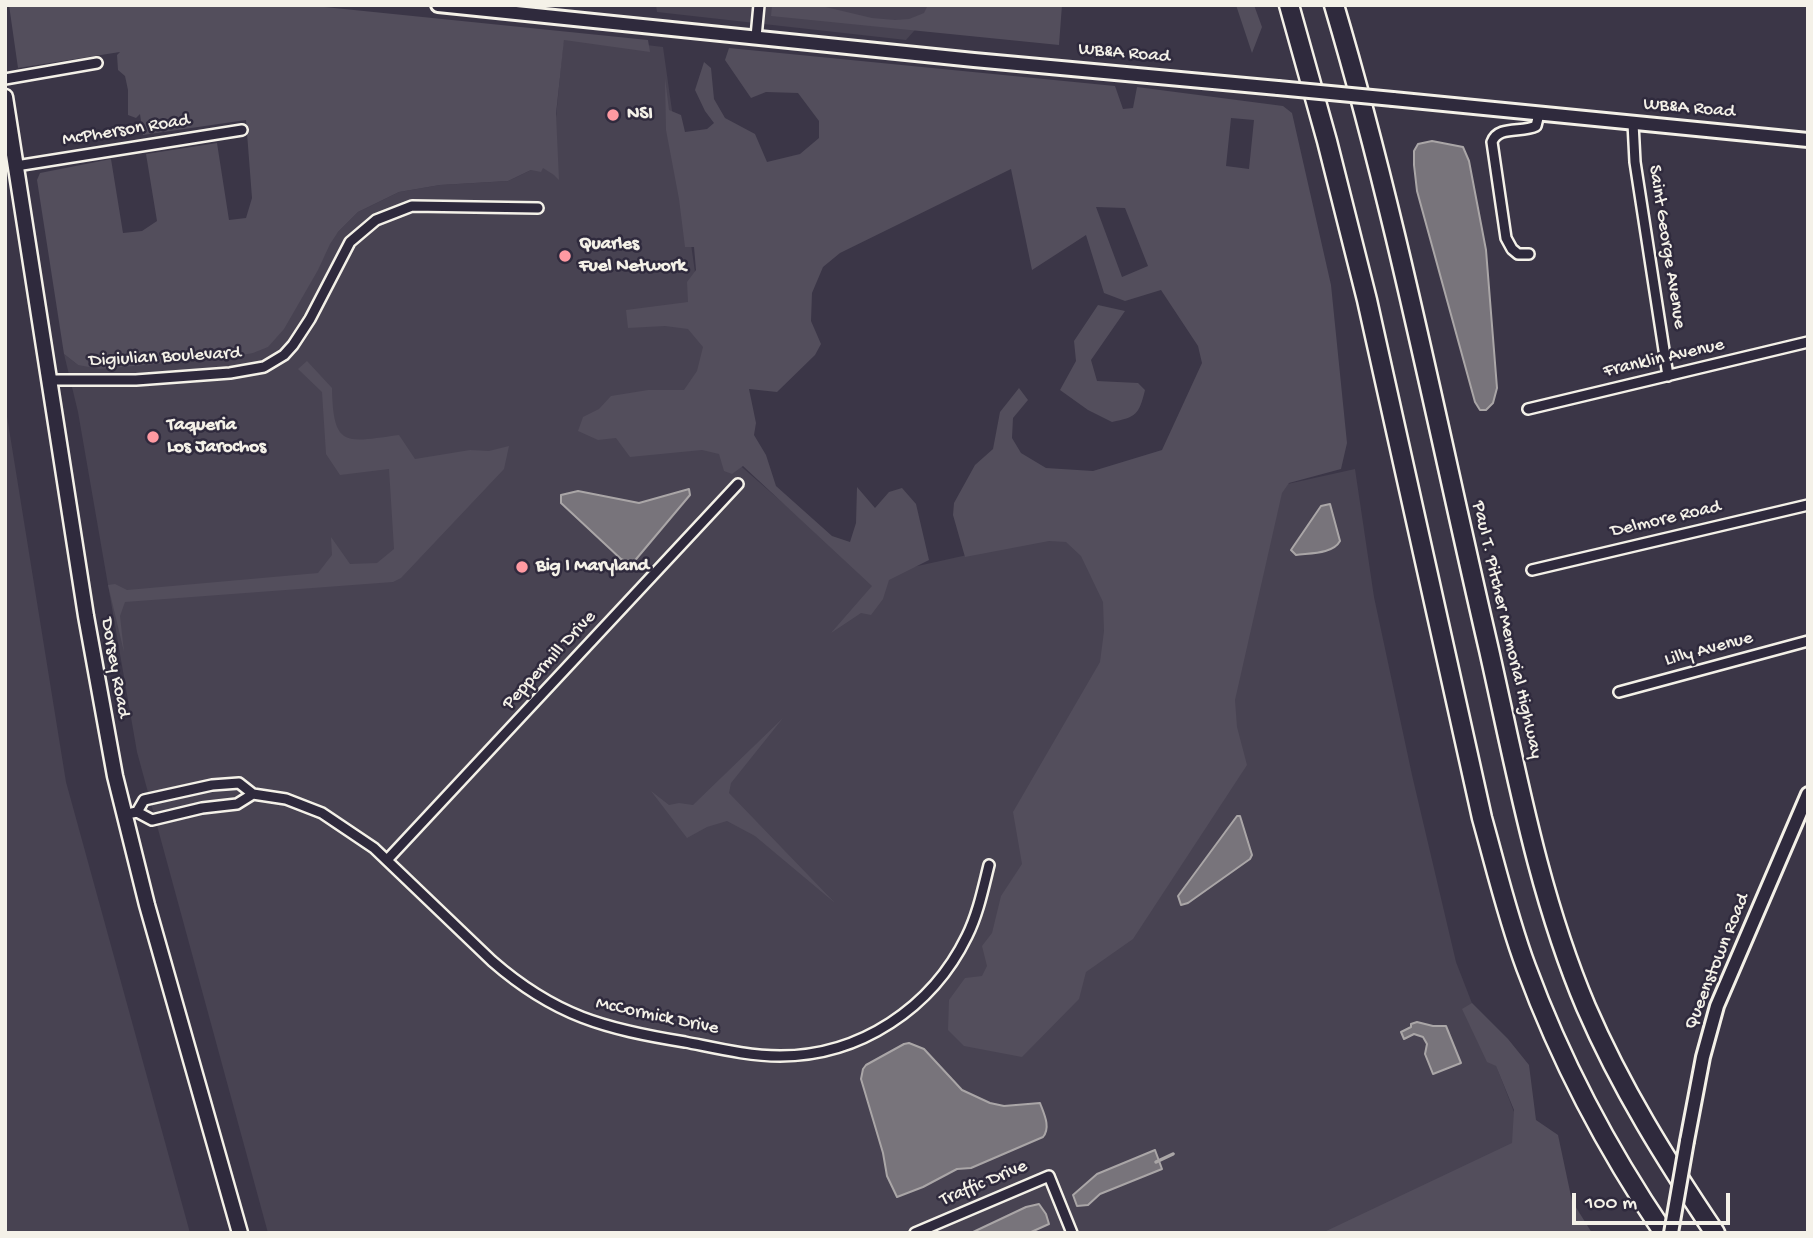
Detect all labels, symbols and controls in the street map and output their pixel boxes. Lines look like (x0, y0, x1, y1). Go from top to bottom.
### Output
street label: WB&A Road (1077, 39, 1171, 69)
street label: WB&A Road (1642, 94, 1736, 124)
place label: NSI (627, 104, 653, 126)
marker: NSI (605, 107, 621, 123)
street label: McPherson Road (61, 110, 191, 152)
street label: Saint George Avenue (1642, 164, 1690, 330)
place label: Quarles Fuel Network (579, 234, 686, 278)
marker: Quarles Fuel Network (557, 248, 573, 264)
street label: Franklin Avenue (1601, 334, 1727, 384)
street label: Digiulian Boulevard (89, 343, 241, 373)
place label: Taqueria Los Jarochos (167, 415, 266, 459)
marker: Taqueria Los Jarochos (145, 429, 161, 445)
street label: Delmore Road (1609, 496, 1723, 544)
street label: Paul T. Pitcher Memorial Highway (1465, 499, 1547, 761)
place label: Big I Maryland (536, 556, 649, 578)
marker: Big I Maryland (514, 559, 530, 575)
street label: Peppermill Drive (498, 607, 602, 715)
street label: Dorsey Road (94, 616, 134, 720)
street label: Lilly Avenue (1662, 627, 1756, 673)
street label: Queenstown Road (1680, 891, 1756, 1033)
street label: McCormick Drive (594, 993, 720, 1041)
street label: Traffic Drive (937, 1155, 1031, 1213)
scale bar (1575, 1178, 1732, 1222)
text: 100 m (1585, 1192, 1637, 1217)

